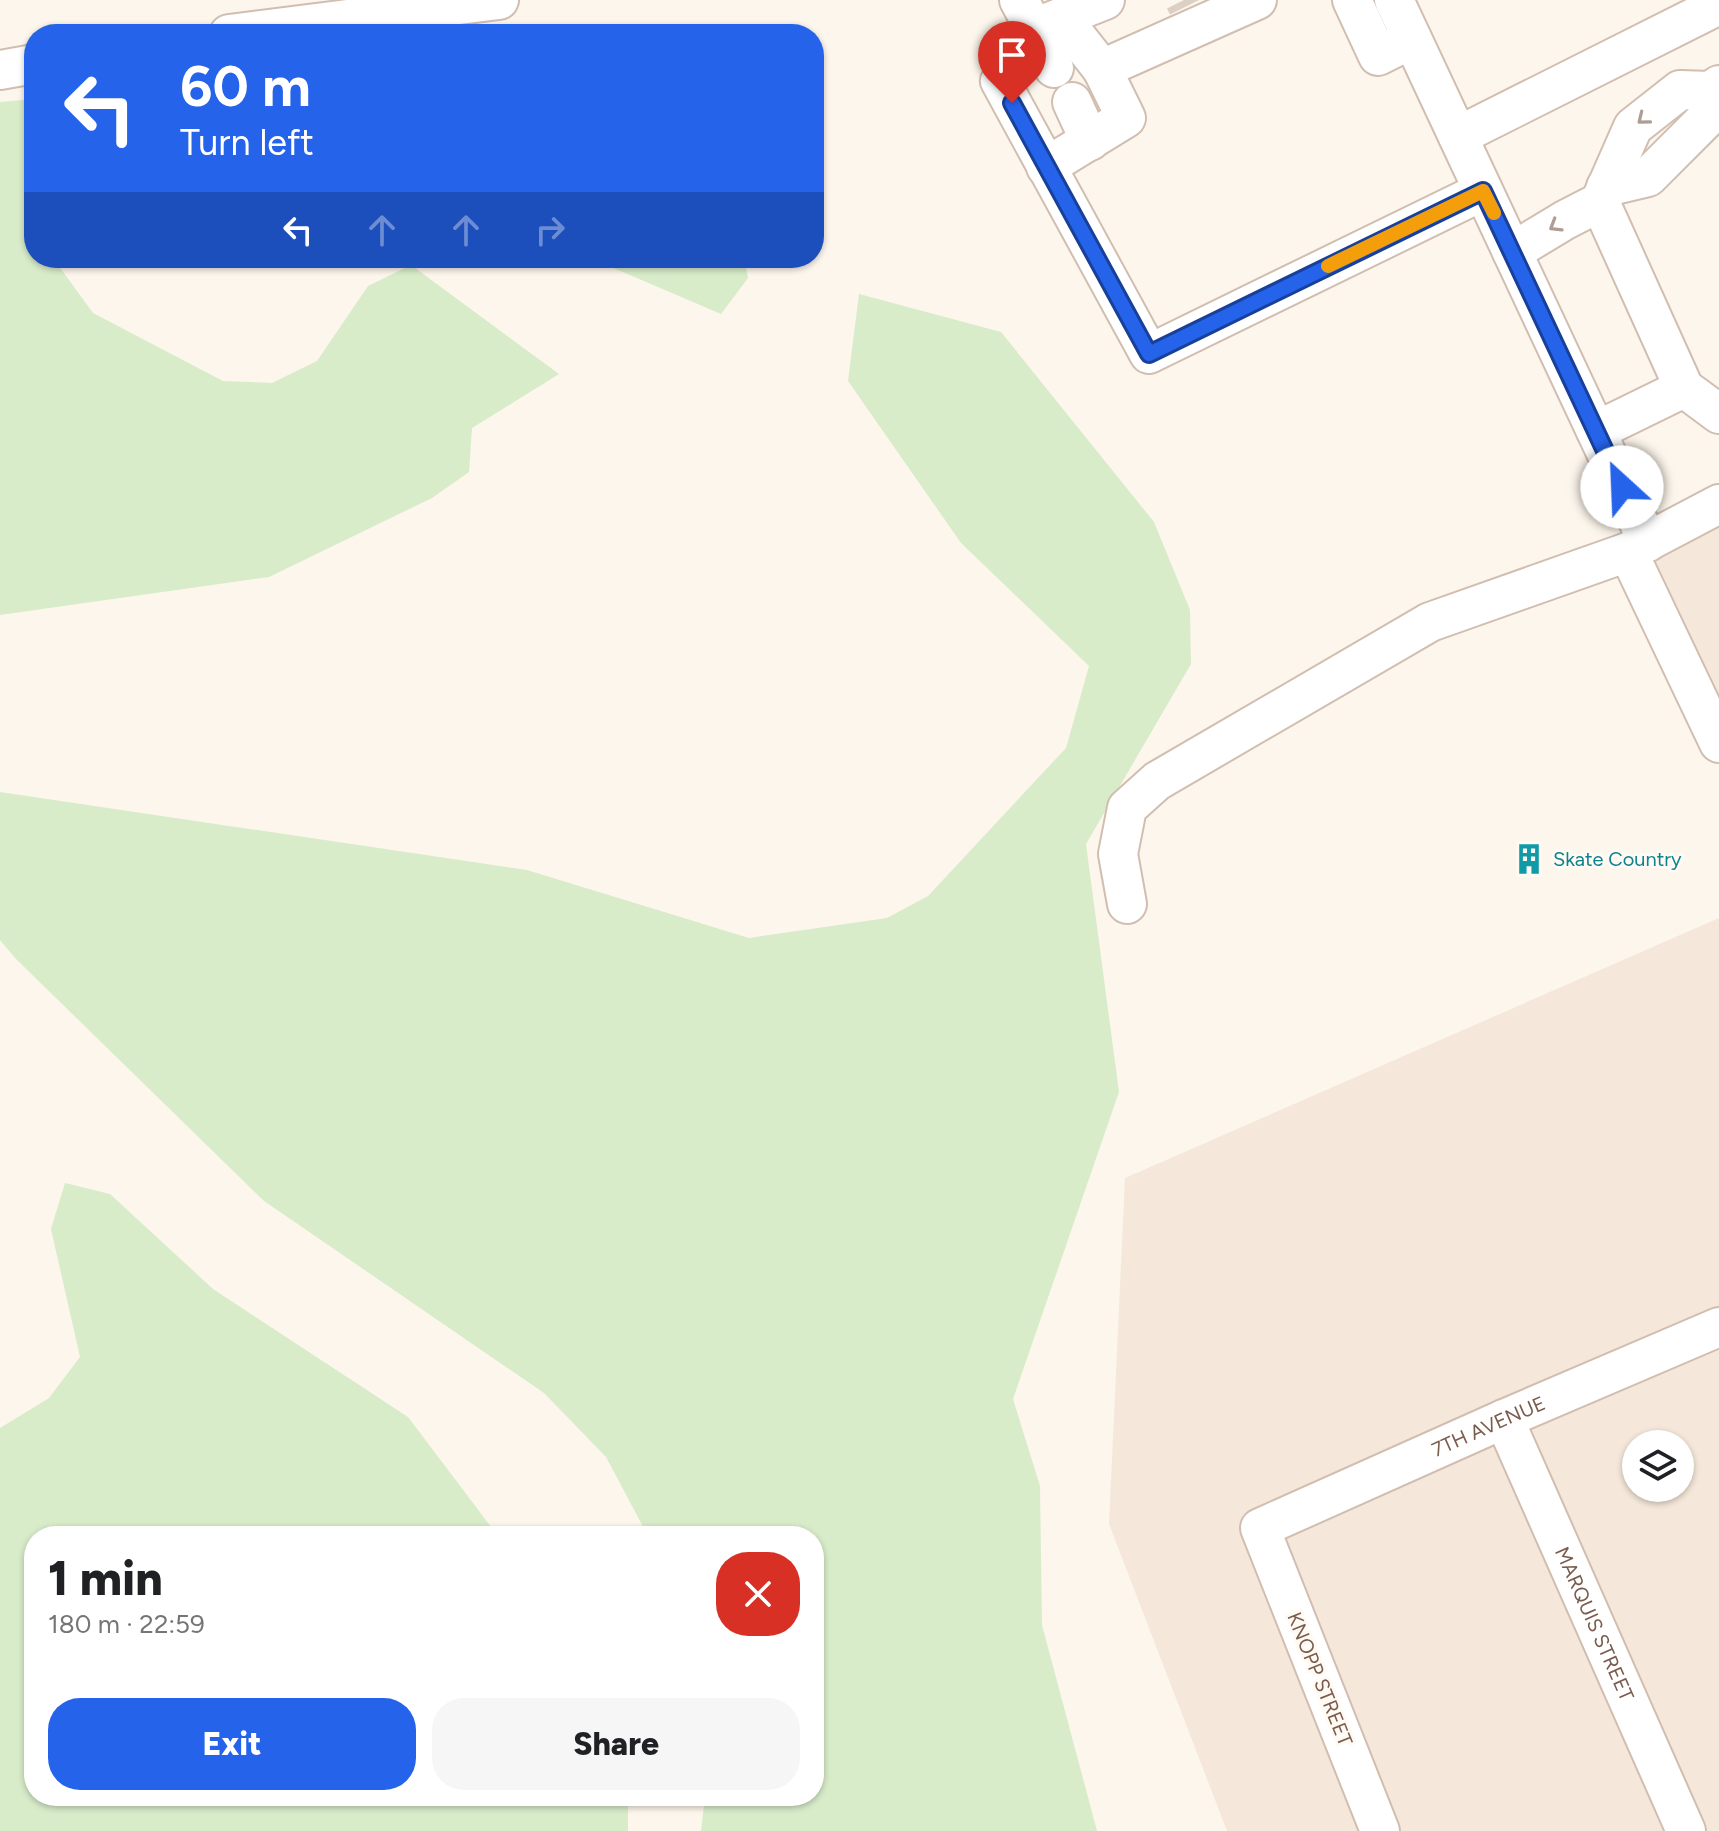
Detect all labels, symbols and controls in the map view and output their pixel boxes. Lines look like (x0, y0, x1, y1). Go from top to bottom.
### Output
pin (978, 21, 1046, 103)
icon: arrive (990, 33, 1034, 77)
text: 60 m (180, 53, 311, 120)
icon: left (48, 56, 152, 160)
one-way arrow (1638, 109, 1653, 124)
text: Turn left (180, 121, 314, 164)
icon: left (276, 208, 320, 252)
icon: ahead (360, 208, 404, 252)
icon: ahead (444, 208, 488, 252)
icon: right (528, 208, 572, 252)
one-way arrow (1549, 216, 1564, 232)
position arrow (1580, 445, 1664, 529)
building icon: Skate Country (1512, 842, 1546, 876)
place label: Skate Country (1553, 847, 1682, 871)
street label: 7TH AVENUE (1428, 1391, 1549, 1462)
map controls (1622, 1430, 1694, 1502)
button: layers (1622, 1430, 1694, 1502)
street label: MARQUIS STREET (1550, 1543, 1639, 1705)
text: 1 min (48, 1549, 163, 1607)
button: close (716, 1552, 800, 1636)
text: 180 m · 22:59 (48, 1608, 205, 1640)
street label: KNOPP STREET (1282, 1609, 1358, 1749)
button: Exit (48, 1698, 416, 1790)
button: Share (432, 1698, 800, 1790)

